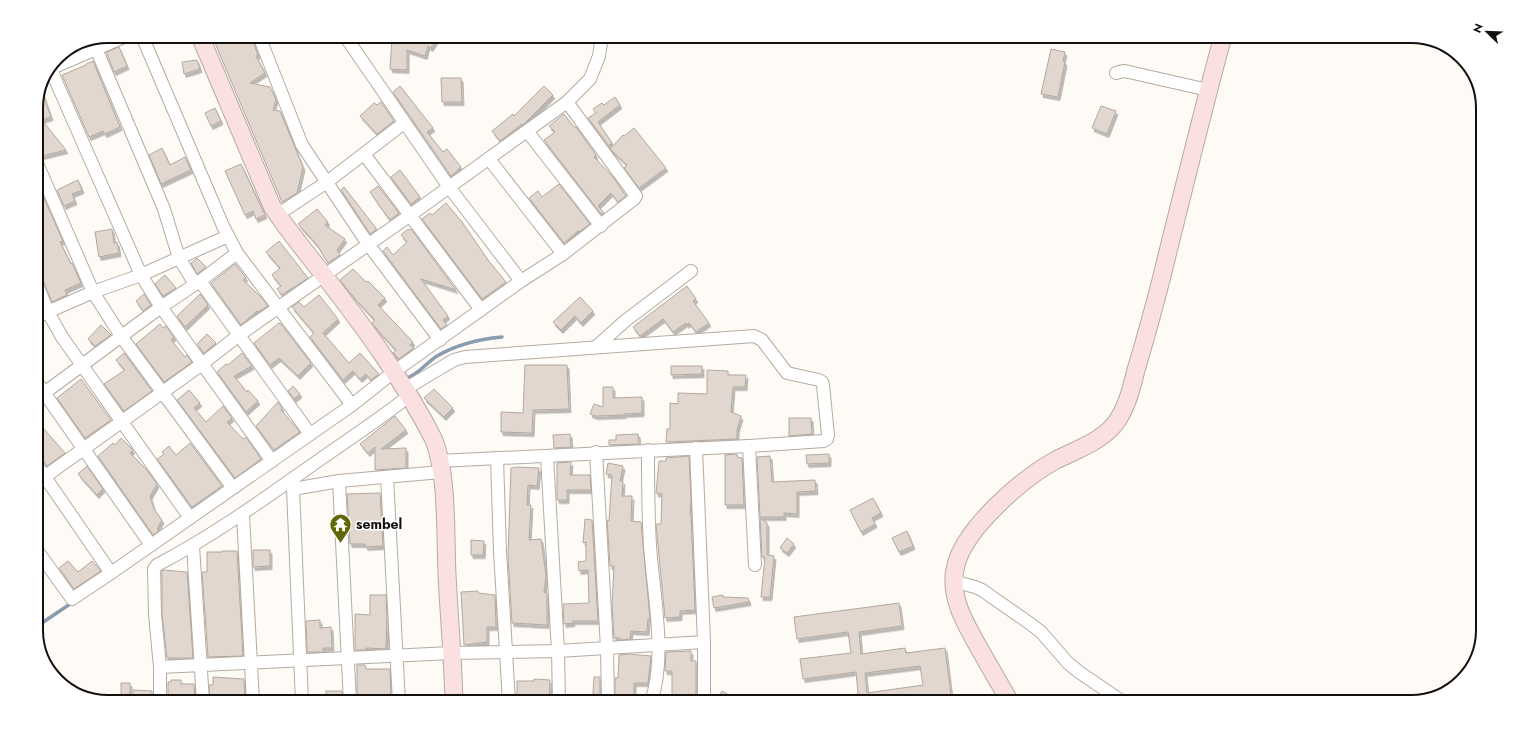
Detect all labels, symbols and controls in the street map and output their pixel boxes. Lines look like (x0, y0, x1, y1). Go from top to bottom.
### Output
north arrow (1467, 12, 1507, 52)
text: N (1469, 21, 1487, 35)
temple icon: sembel (328, 511, 354, 544)
place label: sembel (356, 514, 402, 534)

